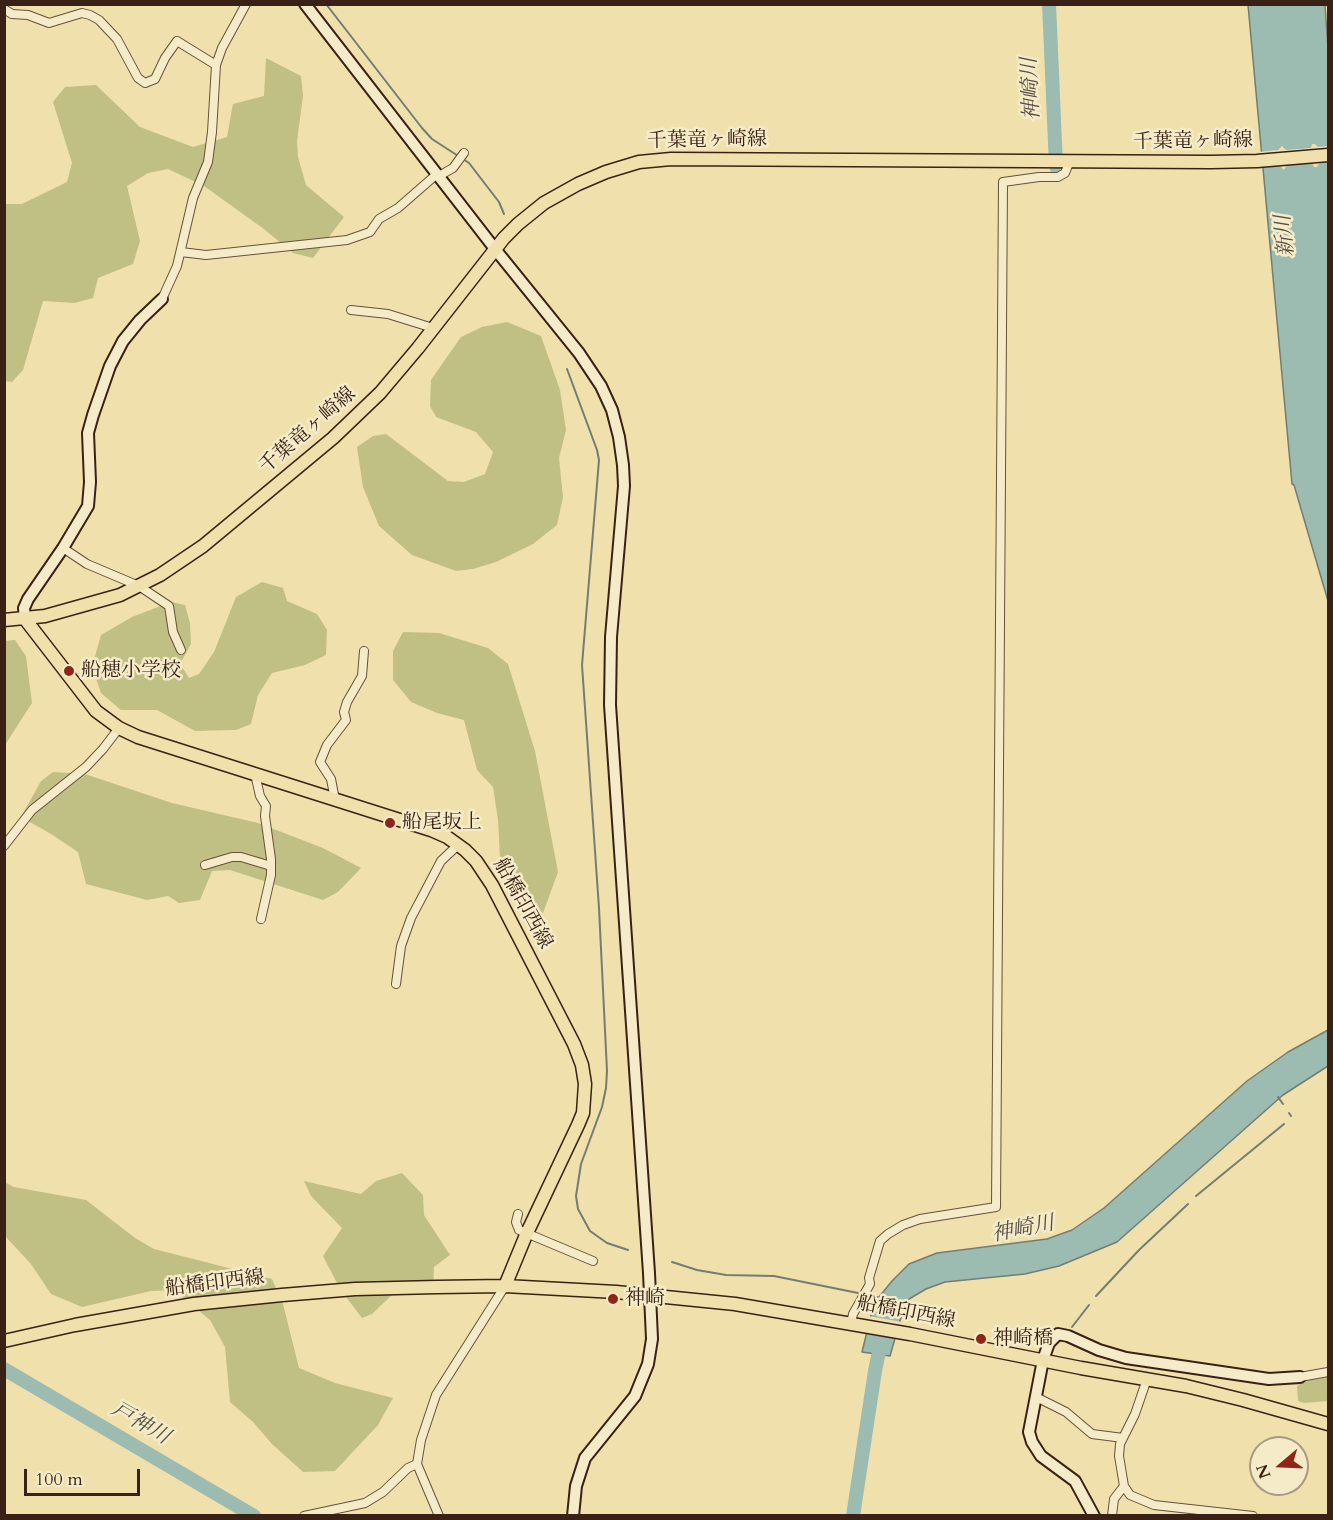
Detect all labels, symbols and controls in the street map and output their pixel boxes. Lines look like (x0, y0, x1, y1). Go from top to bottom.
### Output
water label: 神崎川 (1018, 57, 1046, 121)
street label: 千葉竜ヶ崎線 (647, 128, 767, 154)
street label: 千葉竜ヶ崎線 (1133, 129, 1253, 155)
water label: 新川 (1272, 214, 1300, 258)
street label: 千葉竜ヶ崎線 (255, 383, 361, 479)
place label: 船穂小学校 (81, 659, 181, 683)
marker: 船穂小学校 (62, 664, 76, 678)
place label: 船尾坂上 (402, 811, 482, 835)
marker: 船尾坂上 (383, 816, 397, 830)
street label: 船橋印西線 (487, 854, 557, 954)
water label: 神崎川 (990, 1212, 1056, 1248)
street label: 船橋印西線 (164, 1266, 266, 1302)
place label: 神崎 (625, 1287, 665, 1311)
marker: 神崎 (606, 1292, 620, 1306)
street label: 船橋印西線 (855, 1292, 957, 1334)
place label: 神崎橋 (993, 1327, 1053, 1351)
marker: 神崎橋 (974, 1332, 988, 1346)
water label: 戸神川 (106, 1397, 174, 1451)
north arrow (1249, 1436, 1309, 1496)
scale bar (27, 1457, 142, 1495)
text: N (1251, 1461, 1277, 1481)
text: 100 m (35, 1467, 83, 1492)

